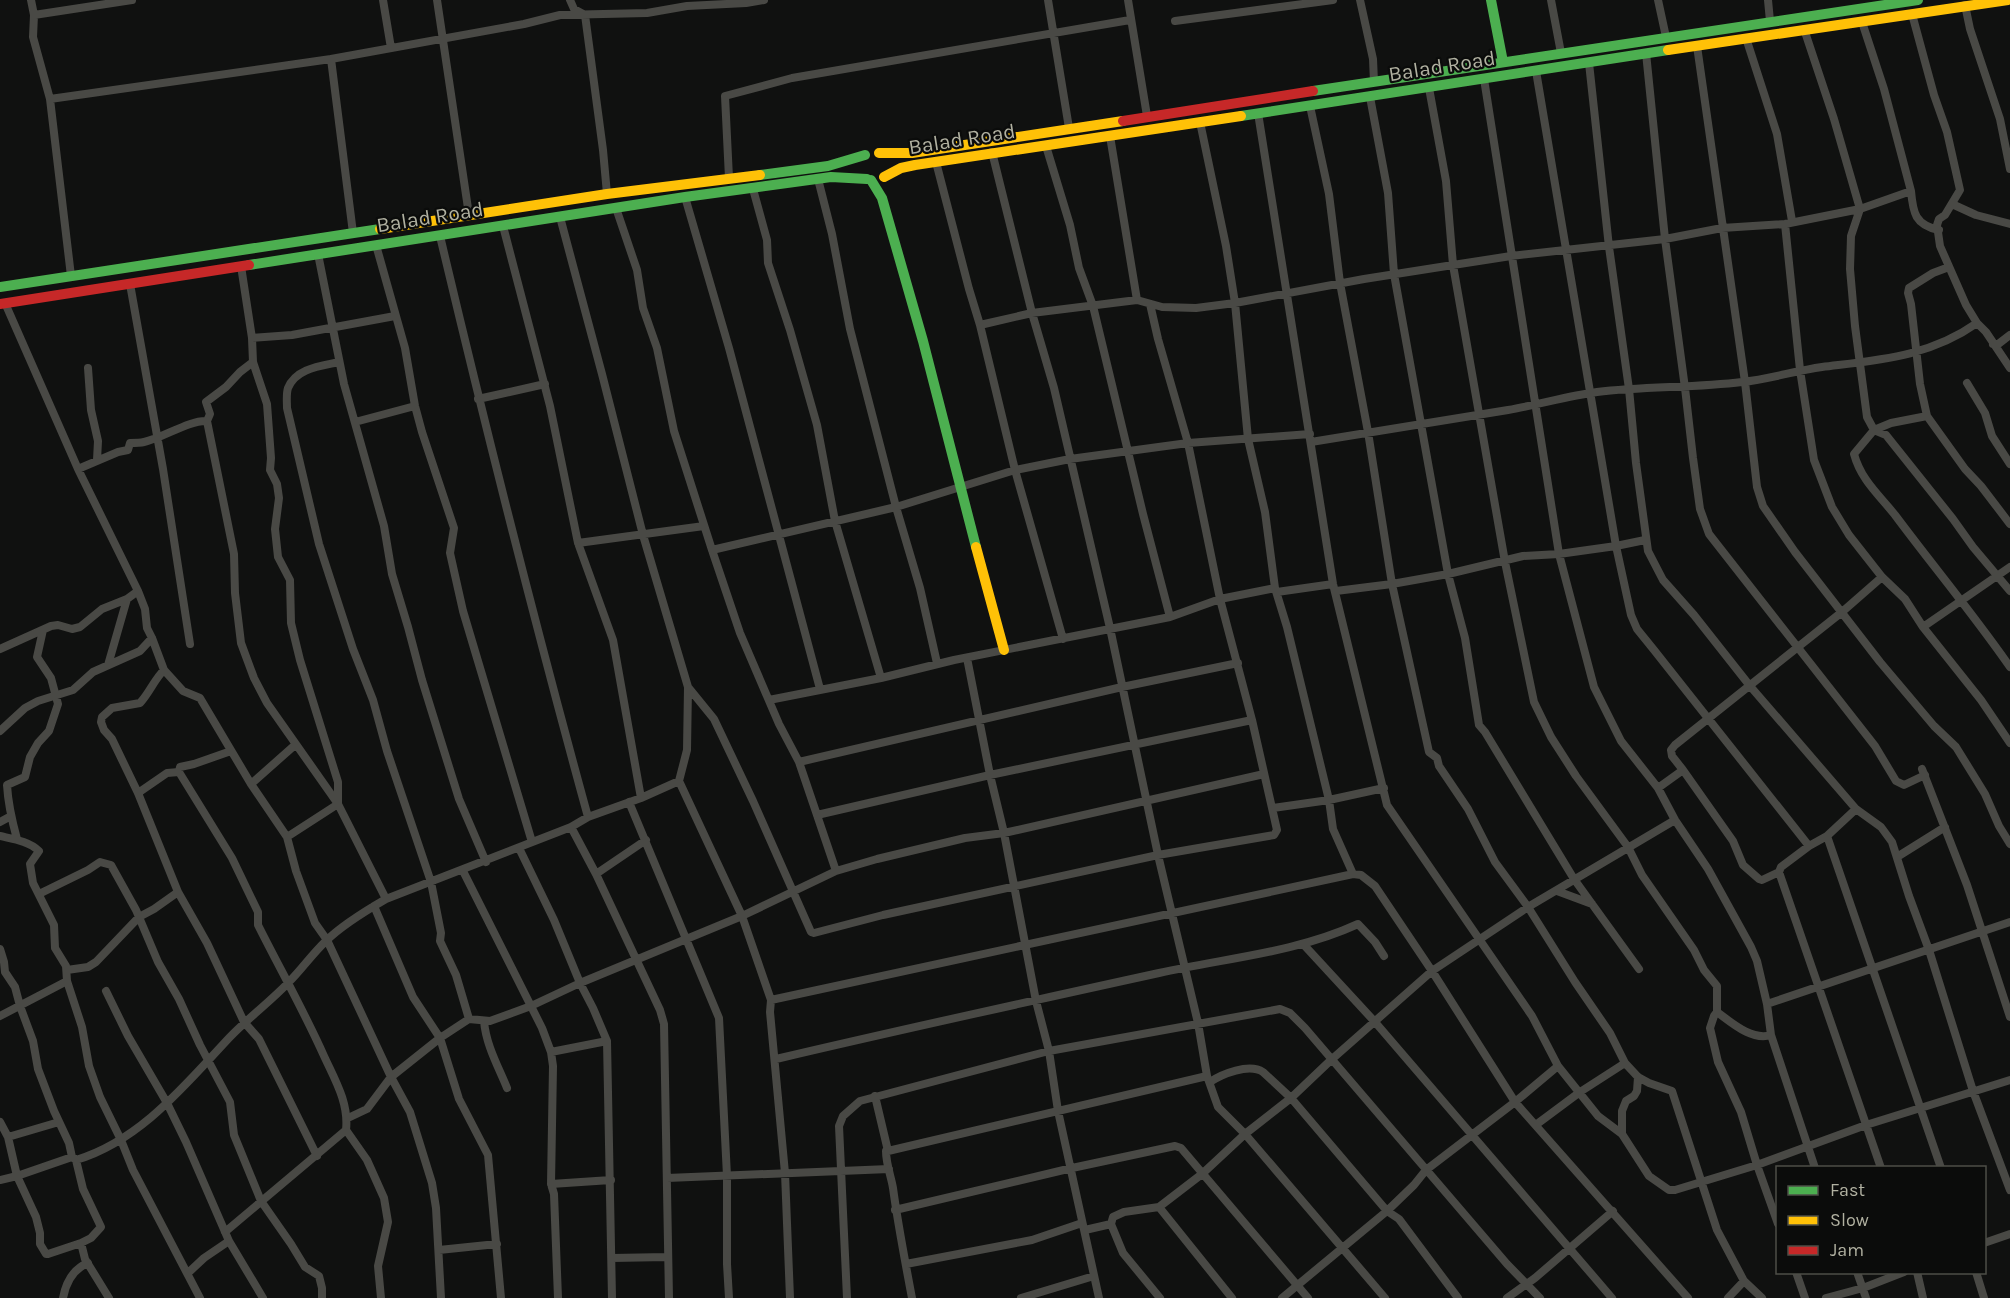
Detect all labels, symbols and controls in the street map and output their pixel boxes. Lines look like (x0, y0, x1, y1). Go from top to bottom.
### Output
street label: Balad Road (1387, 46, 1497, 86)
street label: Balad Road (907, 119, 1017, 159)
street label: Balad Road (375, 197, 485, 237)
legend (1776, 1166, 1986, 1274)
text: Fast (1830, 1179, 1865, 1201)
text: Slow (1830, 1209, 1869, 1231)
text: Jam (1830, 1239, 1864, 1261)

